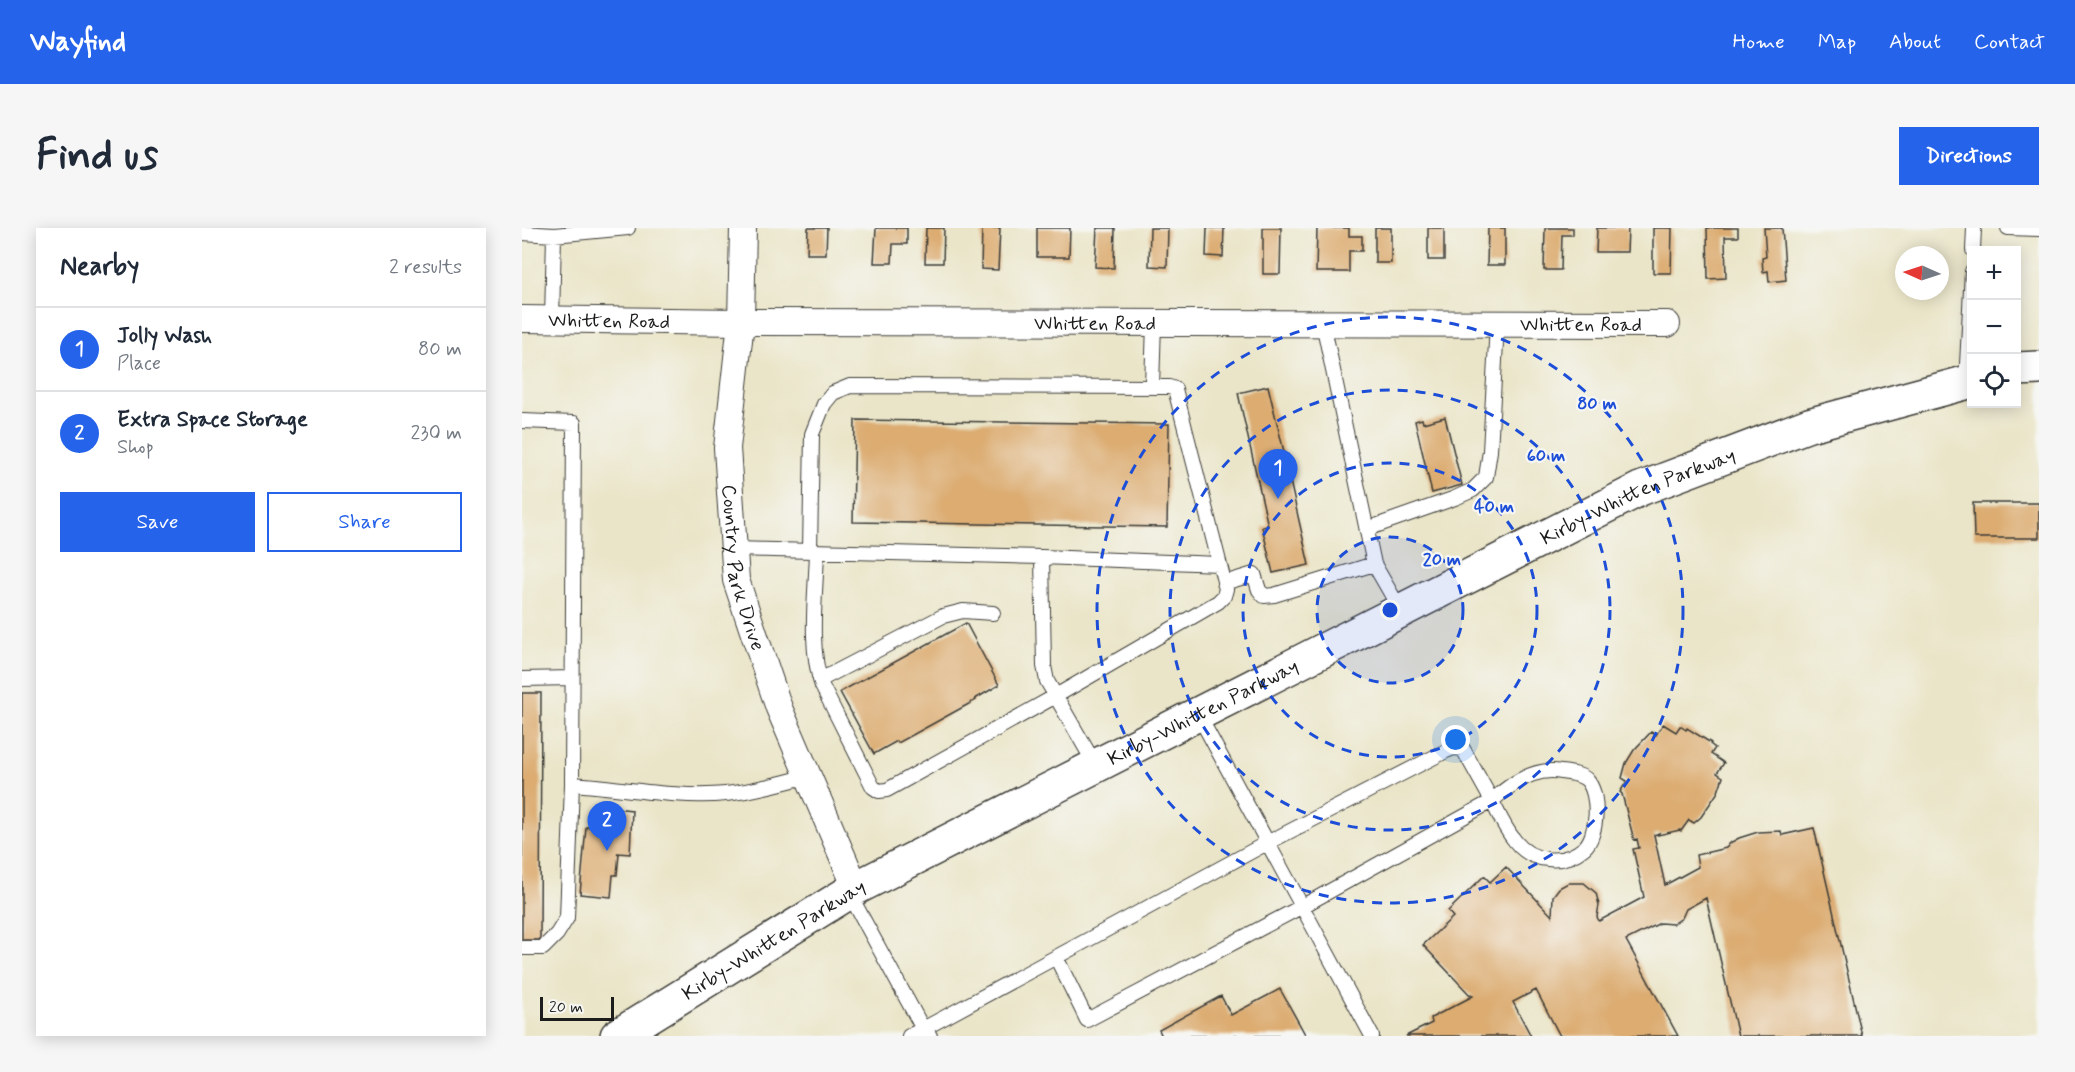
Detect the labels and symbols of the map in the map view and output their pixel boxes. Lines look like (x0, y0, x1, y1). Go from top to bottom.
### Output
north arrow (1895, 246, 1949, 300)
street label: Whitten Road (548, 307, 670, 336)
street label: Whitten Road (1034, 311, 1156, 338)
street label: Whitten Road (1520, 312, 1642, 339)
text: 80 m (1577, 392, 1617, 416)
street label: Kirby-Whitten Parkway (1536, 442, 1740, 552)
text: 60 m (1527, 444, 1565, 468)
pin: 1 (1258, 450, 1298, 499)
street label: Country Park Drive (715, 484, 771, 654)
text: 40 m (1474, 495, 1514, 519)
text: 20 m (1423, 548, 1461, 572)
centre of rings (1380, 600, 1400, 620)
street label: Kirby-Whitten Parkway (1103, 653, 1303, 773)
your location (1441, 725, 1470, 754)
pin: 2 (588, 802, 626, 851)
street label: Kirby-Whitten Parkway (677, 873, 870, 1007)
scale bar (540, 994, 614, 1022)

